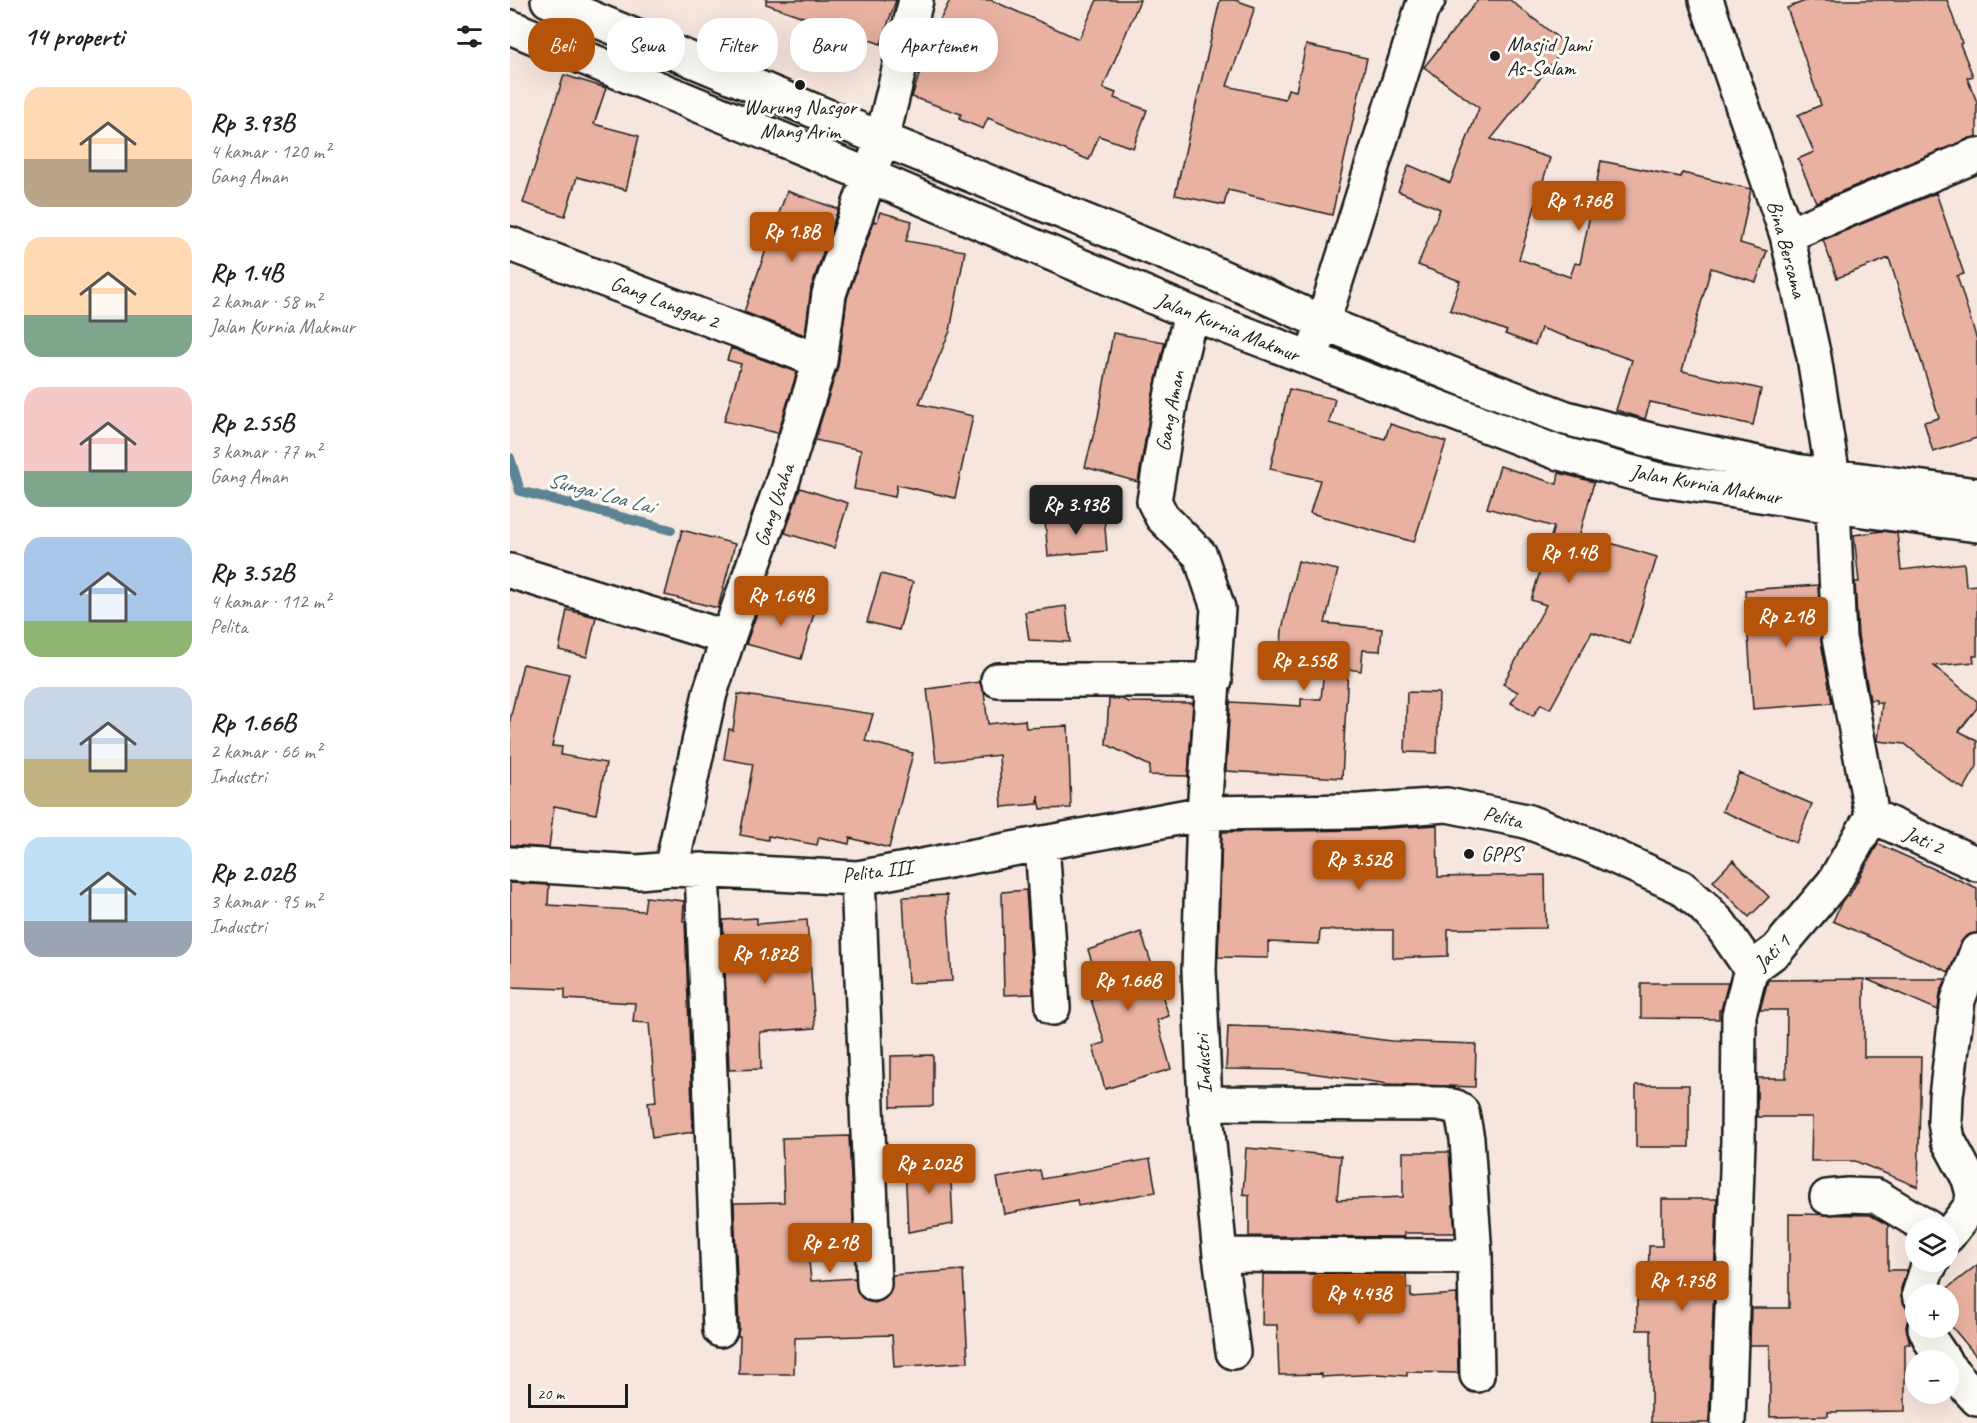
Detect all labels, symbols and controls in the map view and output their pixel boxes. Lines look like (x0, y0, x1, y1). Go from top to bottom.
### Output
chip: Beli (528, 18, 595, 72)
chip: Sewa (607, 18, 685, 72)
chip: Filter (697, 18, 778, 72)
chip: Baru (790, 18, 867, 72)
chip: Apartemen (879, 18, 998, 72)
text: 14 properti (24, 20, 124, 53)
icon: filters (453, 20, 486, 53)
place label: Masjid Jami As-Salam (1507, 31, 1594, 81)
marker: Masjid Jami As-Salam (1488, 49, 1502, 63)
marker: Warung Nasgor Mang Arim (793, 78, 807, 92)
place label: Warung Nasgor Mang Arim (744, 94, 858, 144)
text: Rp 3.93B (210, 106, 294, 139)
icon: home (72, 111, 144, 183)
text: 4 kamar · 120 m² (210, 139, 330, 164)
text: Gang Aman (210, 164, 288, 189)
pin: Rp 1.76B (1517, 181, 1641, 232)
text: Rp 1.76B (1546, 188, 1612, 213)
street label: Bina Bersama (1762, 197, 1813, 302)
pin: Rp 1.8B (737, 212, 847, 263)
text: Rp 1.8B (764, 219, 820, 244)
text: Rp 1.4B (210, 256, 283, 289)
icon: home (72, 261, 144, 333)
street label: Gang Langgar 2 (607, 269, 724, 335)
street label: Jalan Kurnia Makmur (1152, 286, 1306, 368)
text: 2 kamar · 58 m² (210, 289, 321, 314)
text: Jalan Kurnia Makmur (210, 314, 355, 339)
street label: Gang Aman (1149, 368, 1191, 454)
text: Rp 2.55B (210, 406, 294, 439)
icon: home (72, 411, 144, 483)
text: 3 kamar · 77 m² (210, 439, 321, 464)
street label: Gang Usaha (748, 458, 801, 550)
street label: Jalan Kurnia Makmur (1628, 458, 1785, 510)
text: Gang Aman (210, 464, 288, 489)
water label: Sungai Loa Lai (545, 465, 662, 522)
pin: Rp 3.93B (1014, 485, 1138, 536)
text: Rp 3.93B (1044, 492, 1108, 517)
pin: Rp 1.4B (1514, 533, 1624, 584)
text: Rp 1.4B (1541, 540, 1597, 565)
text: Rp 3.52B (210, 556, 294, 589)
icon: home (72, 561, 144, 633)
pin: Rp 1.64B (719, 576, 843, 627)
text: Rp 1.64B (748, 583, 814, 608)
text: 4 kamar · 112 m² (210, 589, 330, 614)
pin: Rp 2.1B (1731, 597, 1841, 648)
text: Rp 2.1B (1758, 604, 1814, 629)
text: Pelita (210, 614, 248, 639)
pin: Rp 2.55B (1242, 641, 1366, 692)
text: Rp 2.55B (1272, 648, 1336, 673)
text: Rp 1.66B (210, 706, 296, 739)
icon: home (72, 711, 144, 783)
text: 2 kamar · 66 m² (210, 739, 321, 764)
text: Industri (210, 764, 266, 789)
street label: Pelita (1481, 800, 1528, 835)
street label: Jati 2 (1899, 819, 1949, 861)
pin: Rp 3.52B (1297, 840, 1421, 891)
place label: GPPS (1481, 841, 1525, 867)
text: Rp 3.52B (1327, 847, 1391, 872)
marker: GPPS (1462, 847, 1476, 861)
street label: Pelita III (841, 853, 918, 888)
text: Rp 2.02B (210, 856, 295, 889)
icon: home (72, 861, 144, 933)
text: 3 kamar · 95 m² (210, 889, 321, 914)
text: Industri (210, 914, 266, 939)
street label: Jati 1 (1748, 927, 1797, 976)
pin: Rp 1.82B (703, 934, 827, 985)
text: Rp 1.82B (732, 941, 798, 966)
pin: Rp 1.66B (1066, 961, 1190, 1012)
text: Rp 1.66B (1095, 968, 1161, 993)
street label: Industri (1188, 1031, 1218, 1094)
pin: Rp 2.02B (867, 1144, 991, 1195)
text: Rp 2.02B (896, 1151, 962, 1176)
map controls (1905, 1218, 1959, 1404)
button: layers (1905, 1218, 1959, 1272)
pin: Rp 2.1B (775, 1223, 885, 1274)
text: Rp 2.1B (802, 1230, 858, 1255)
pin: Rp 1.75B (1620, 1261, 1744, 1312)
text: Rp 1.75B (1650, 1268, 1714, 1293)
pin: Rp 4.43B (1297, 1274, 1421, 1325)
text: Rp 4.43B (1326, 1281, 1392, 1306)
button: + (1905, 1284, 1959, 1338)
button: − (1905, 1350, 1959, 1404)
scale bar (528, 1381, 628, 1408)
text: 20 m (537, 1384, 564, 1404)

